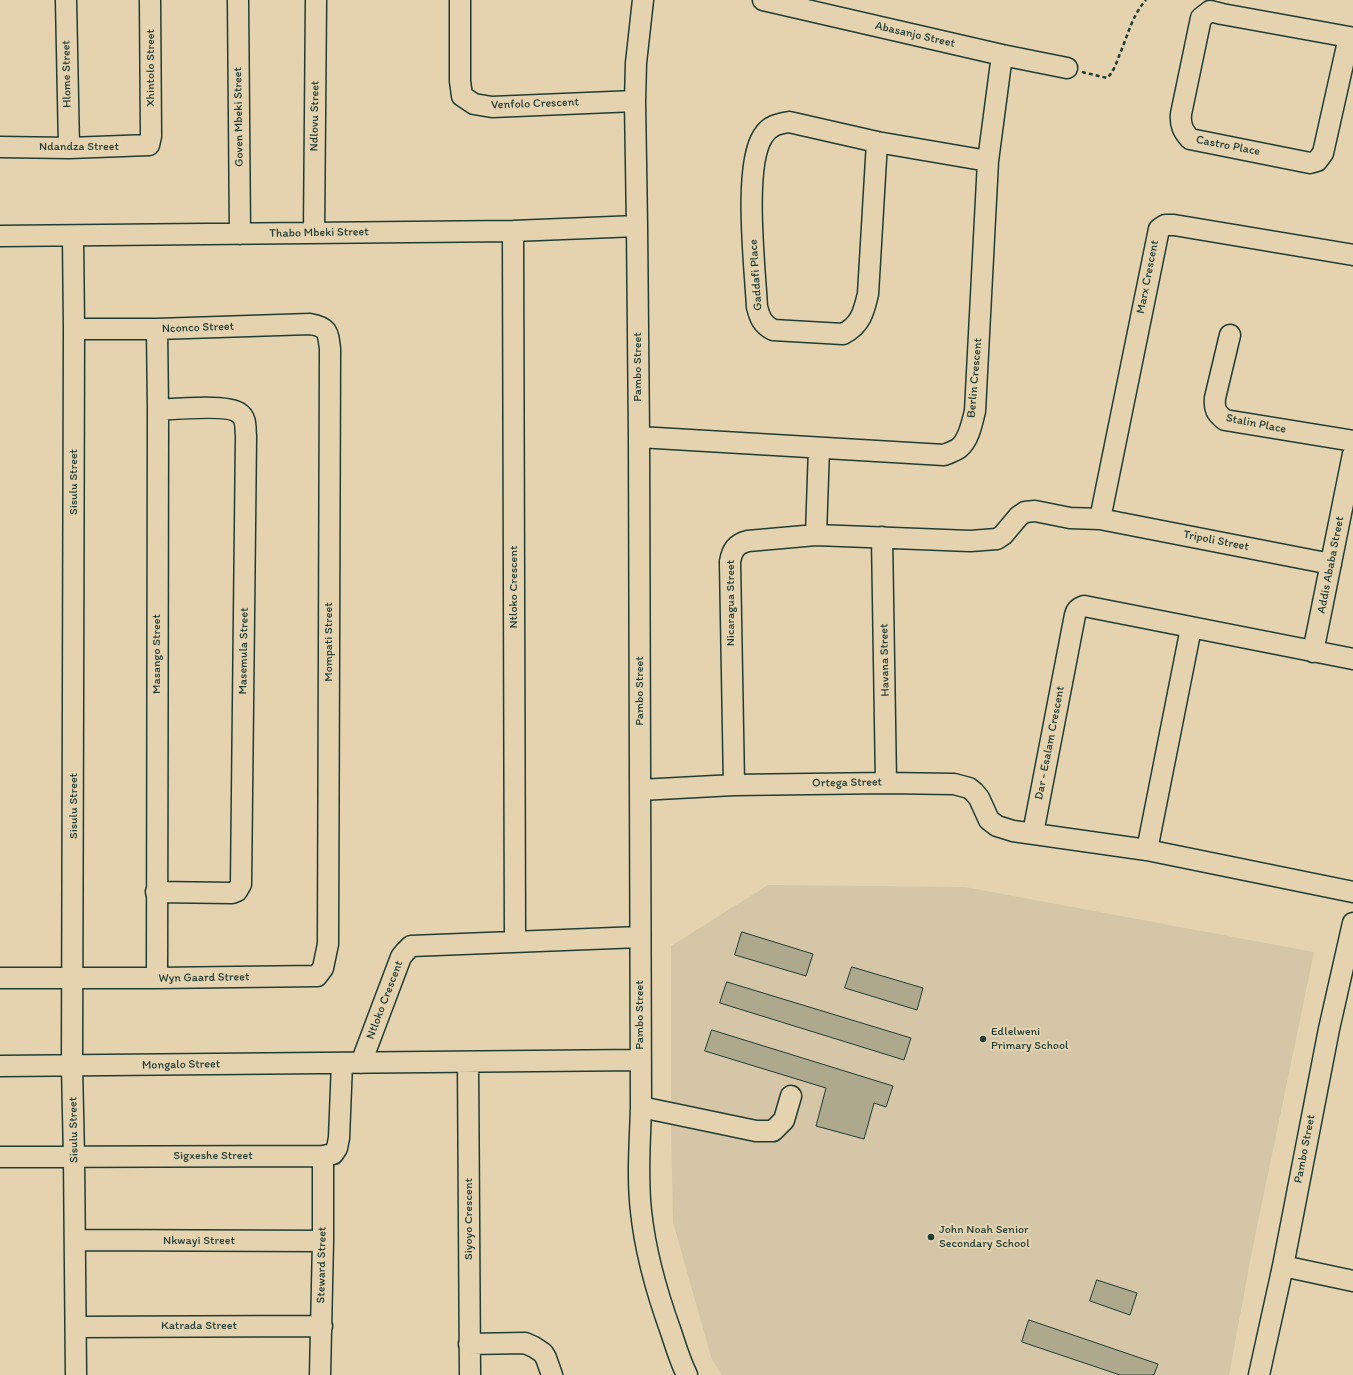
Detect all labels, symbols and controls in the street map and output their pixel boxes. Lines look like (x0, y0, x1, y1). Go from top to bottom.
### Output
street label: Abasanjo Street (874, 19, 956, 51)
street label: Xhintolo Street (144, 29, 158, 107)
street label: Hlome Street (59, 40, 75, 108)
street label: Goven Mbeki Street (231, 67, 247, 167)
street label: Ndlovu Street (307, 80, 323, 152)
street label: Venfolo Crescent (491, 95, 579, 113)
street label: Castro Place (1195, 133, 1261, 159)
street label: Ndandza Street (39, 140, 119, 154)
street label: Thabo Mbeki Street (269, 225, 369, 241)
street label: Gaddafi Place (746, 239, 766, 311)
street label: Marx Crescent (1134, 239, 1162, 315)
street label: Nconco Street (162, 320, 234, 336)
street label: Pambo Street (631, 332, 645, 402)
street label: Berlin Crescent (964, 337, 986, 419)
street label: Stalin Place (1225, 411, 1287, 437)
street label: Sisulu Street (67, 449, 81, 515)
street label: Addis Ababa Street (1315, 515, 1347, 615)
street label: Tripoli Street (1182, 528, 1250, 554)
street label: Ntloko Crescent (507, 545, 521, 629)
street label: Nicaragua Street (724, 560, 738, 646)
street label: Mompati Street (322, 602, 336, 682)
street label: Masemula Street (236, 607, 252, 695)
street label: Masango Street (150, 614, 164, 694)
street label: Havana Street (877, 623, 893, 697)
street label: Pambo Street (633, 656, 647, 726)
street label: Dar - Esalam Crescent (1032, 685, 1068, 801)
street label: Sisulu Street (67, 773, 81, 839)
street label: Ortega Street (812, 775, 882, 791)
street label: Ntloko Crescent (363, 959, 407, 1041)
street label: Wyn Gaard Street (158, 970, 250, 986)
street label: Pambo Street (633, 980, 647, 1050)
place label: Edlelweni Primary School (991, 1025, 1068, 1053)
marker: Edlelweni Primary School (978, 1034, 988, 1044)
street label: Mongalo Street (142, 1057, 220, 1073)
street label: Sisulu Street (66, 1097, 82, 1163)
street label: Pambo Street (1291, 1113, 1319, 1185)
street label: Sigxeshe Street (173, 1149, 253, 1163)
street label: Siyoyo Crescent (462, 1178, 476, 1260)
place label: John Noah Senior Secondary School (939, 1223, 1030, 1251)
street label: Steward Street (314, 1226, 330, 1304)
marker: John Noah Senior Secondary School (926, 1232, 936, 1242)
street label: Nkwayi Street (163, 1234, 235, 1248)
street label: Katrada Street (161, 1319, 237, 1333)

